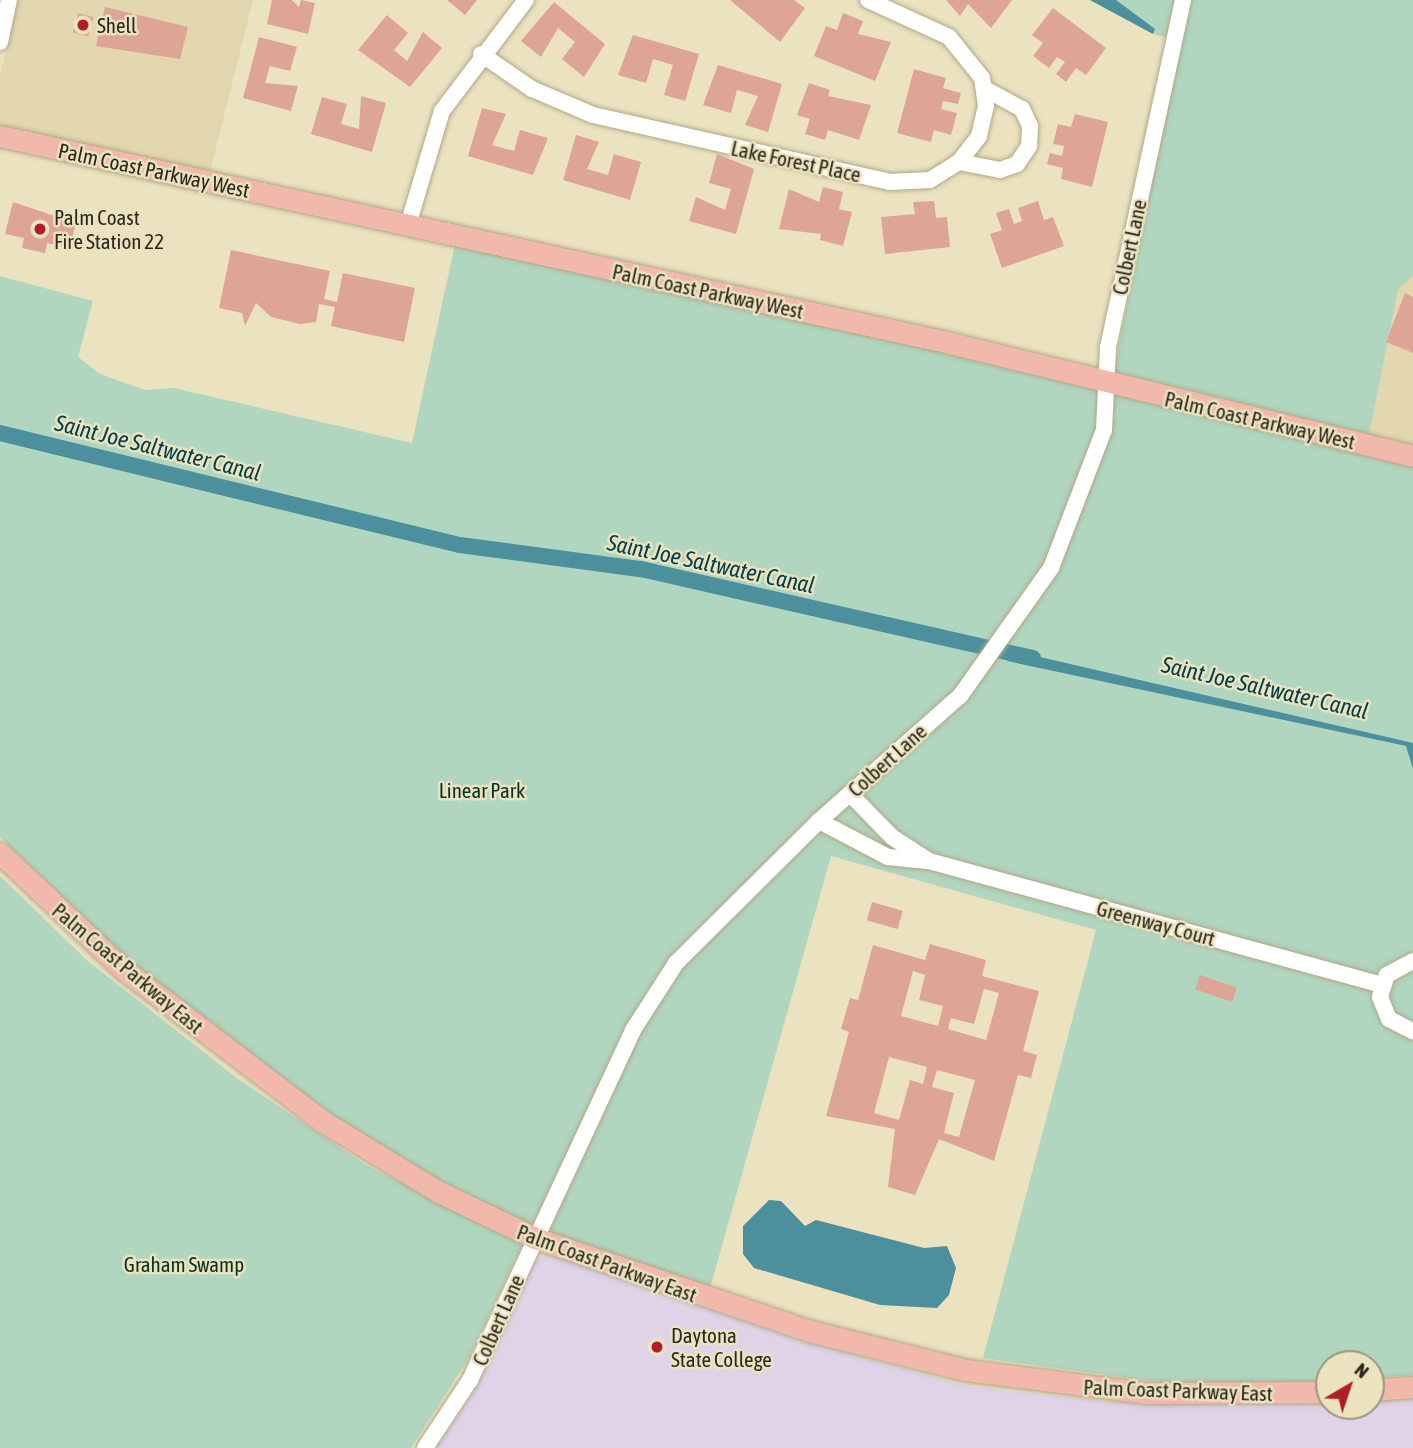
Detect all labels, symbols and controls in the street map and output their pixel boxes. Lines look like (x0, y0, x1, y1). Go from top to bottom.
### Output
place label: Shell (97, 12, 137, 38)
marker: Shell (75, 17, 91, 33)
street label: Lake Forest Place (729, 135, 863, 187)
street label: Palm Coast Parkway West (56, 137, 252, 203)
street label: Colbert Lane (1107, 197, 1151, 297)
place label: Palm Coast Fire Station 22 (54, 204, 164, 254)
marker: Palm Coast Fire Station 22 (32, 221, 48, 237)
street label: Palm Coast Parkway West (610, 258, 806, 324)
street label: Palm Coast Parkway West (1162, 386, 1358, 454)
water label: Saint Joe Saltwater Canal (52, 409, 264, 487)
water label: Saint Joe Saltwater Canal (605, 529, 817, 599)
water label: Saint Joe Saltwater Canal (1159, 651, 1371, 725)
street label: Colbert Lane (843, 718, 931, 802)
park label: Linear Park (439, 777, 525, 803)
street label: Greenway Court (1094, 895, 1218, 951)
street label: Palm Coast Parkway East (47, 897, 209, 1039)
street label: Palm Coast Parkway East (514, 1219, 700, 1307)
park label: Graham Swamp (124, 1251, 244, 1277)
street label: Colbert Lane (467, 1271, 529, 1369)
place label: Daytona State College (671, 1322, 772, 1372)
marker: Daytona State College (649, 1339, 665, 1355)
north arrow (1315, 1350, 1385, 1420)
text: N (1351, 1358, 1373, 1382)
street label: Palm Coast Parkway East (1083, 1374, 1273, 1406)

